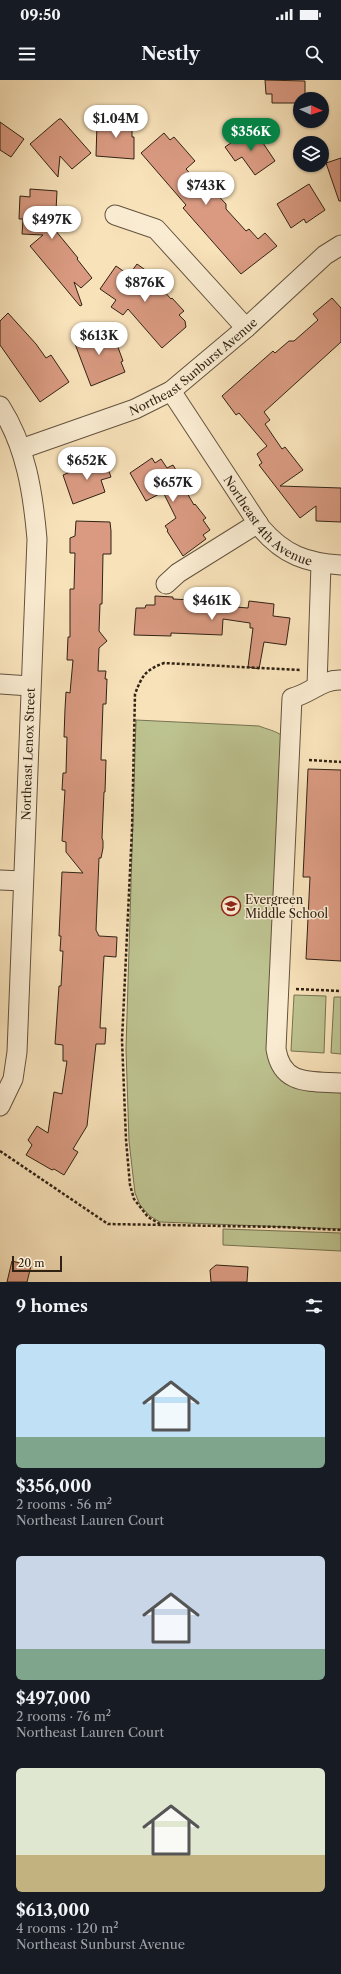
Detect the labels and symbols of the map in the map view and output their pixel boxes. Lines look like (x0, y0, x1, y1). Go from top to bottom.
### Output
north arrow (293, 92, 329, 128)
pin: $1.04M (83, 105, 149, 139)
pin: $356K (223, 118, 279, 152)
pin: $743K (178, 172, 234, 206)
pin: $497K (24, 206, 80, 240)
pin: $876K (117, 269, 173, 303)
street label: Northeast Sunburst Avenue (127, 314, 260, 418)
pin: $613K (71, 322, 127, 356)
pin: $652K (59, 447, 115, 481)
pin: $657K (145, 469, 201, 503)
street label: Northeast 4th Avenue (221, 472, 314, 568)
pin: $461K (184, 587, 240, 621)
street label: Northeast Lenox Street (18, 687, 38, 821)
place label: Evergreen Middle School (245, 892, 329, 921)
school or university icon: Evergreen Middle School (220, 895, 242, 917)
scale bar (12, 1254, 62, 1273)

